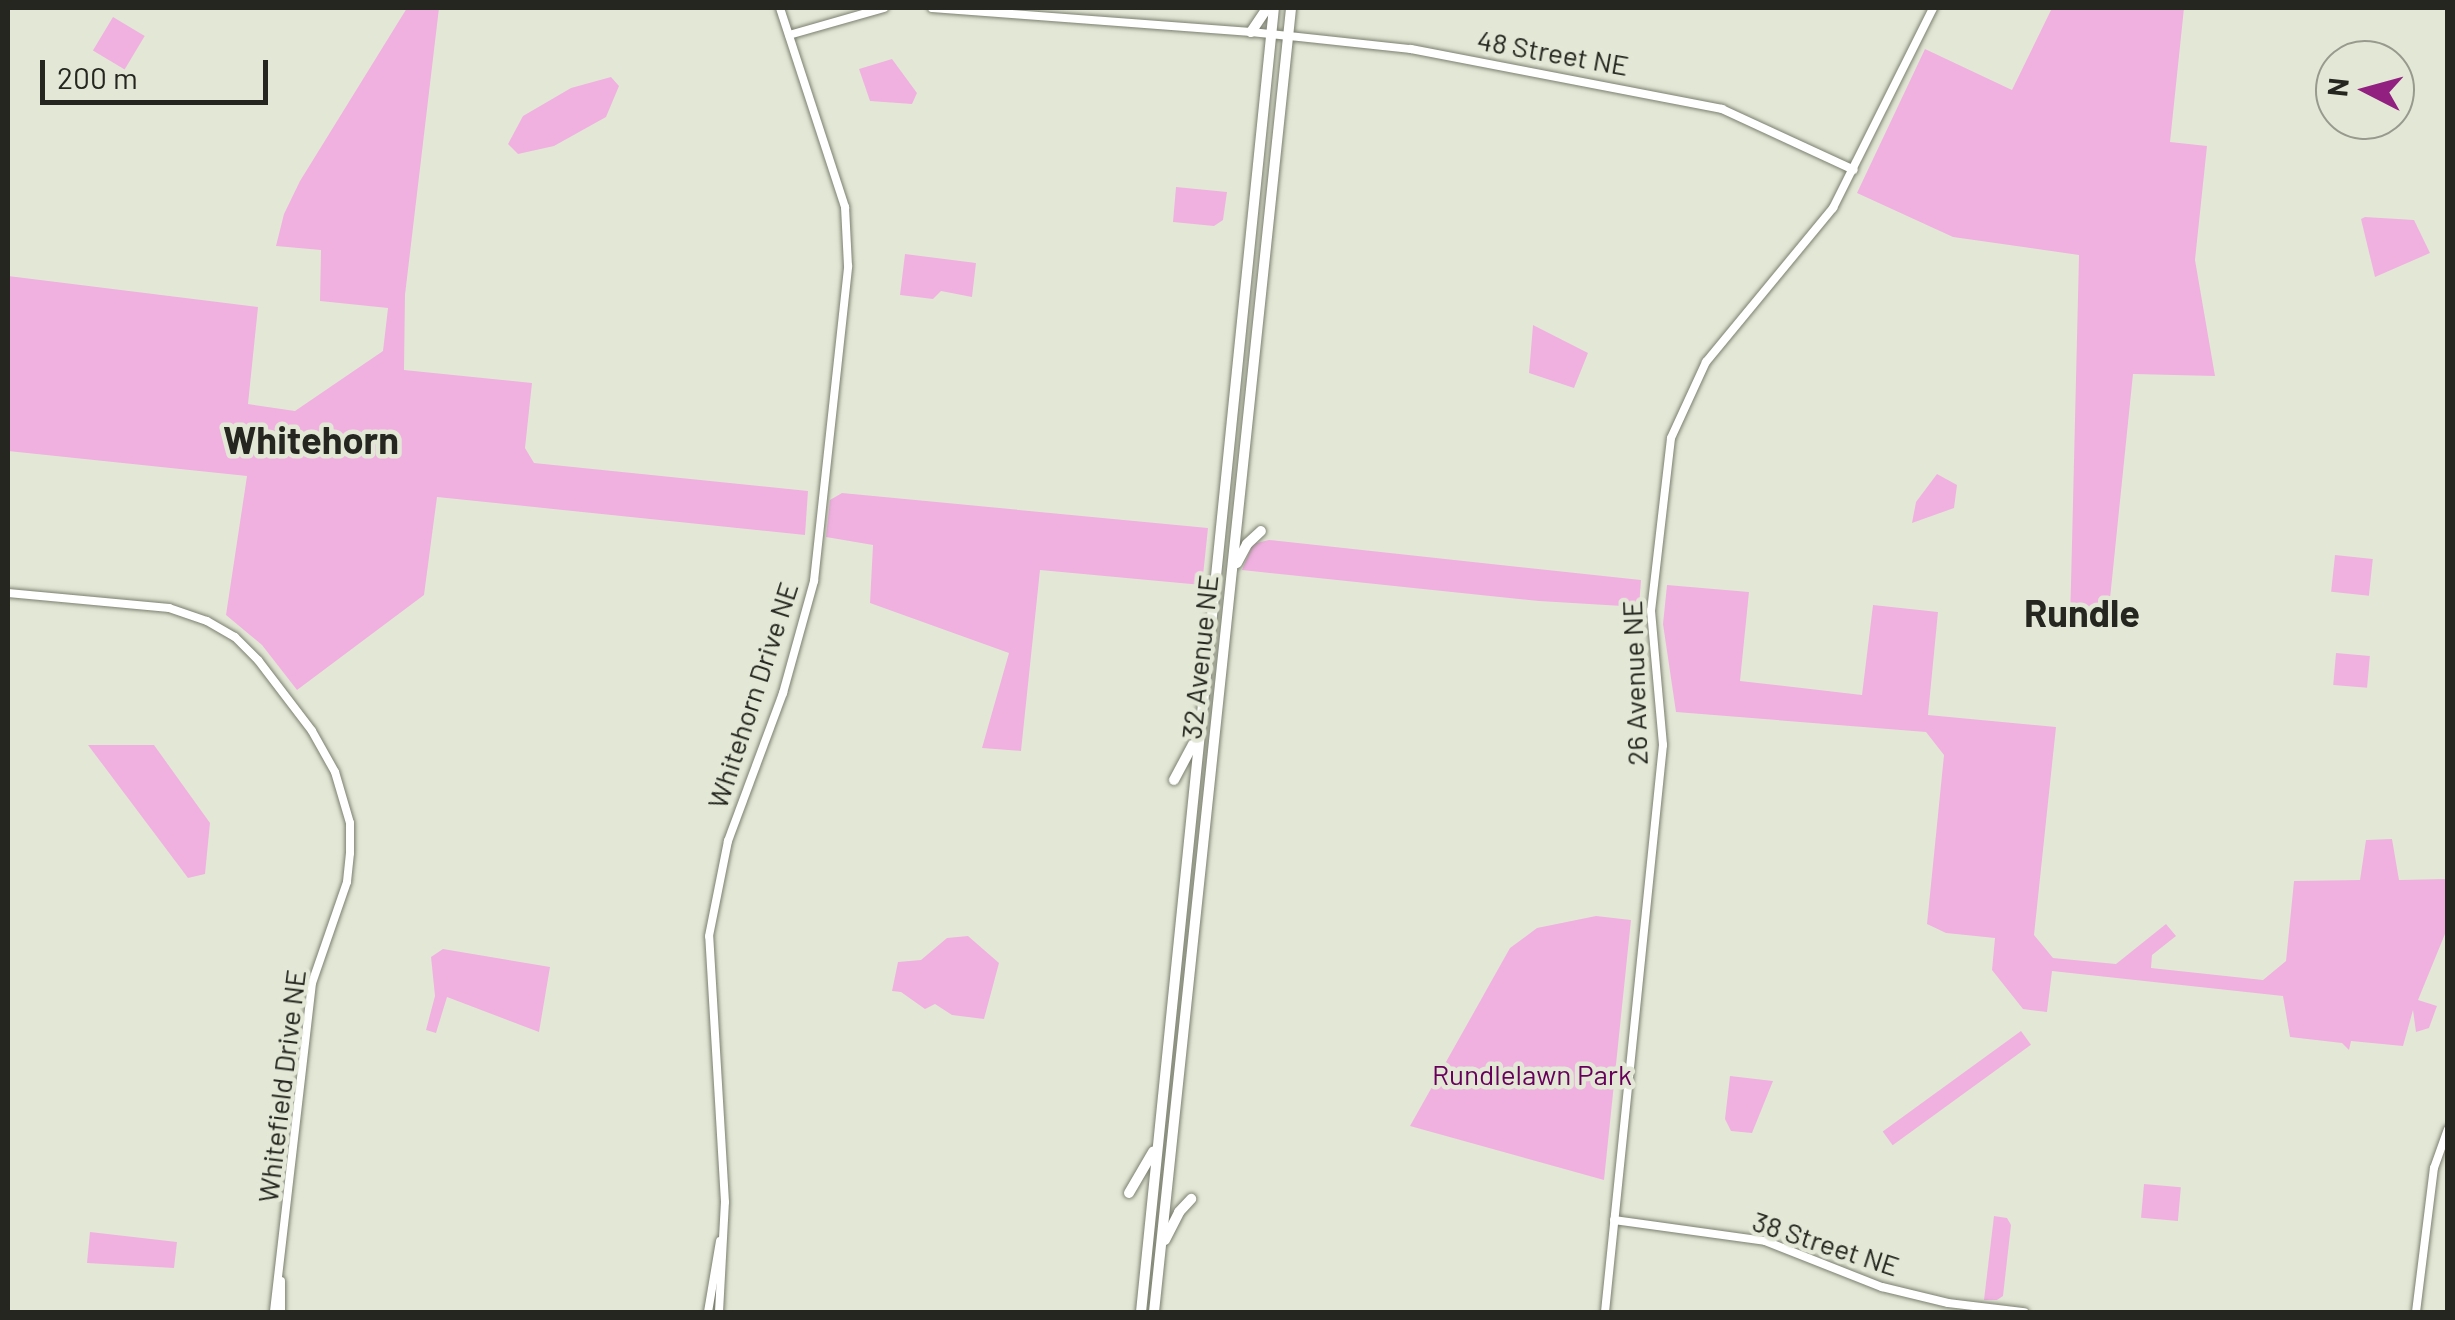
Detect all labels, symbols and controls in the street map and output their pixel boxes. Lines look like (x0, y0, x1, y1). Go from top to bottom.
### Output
street label: 48 Street NE (1475, 22, 1631, 82)
scale bar (45, 40, 272, 102)
north arrow (2315, 40, 2415, 140)
text: 200 m (57, 59, 138, 95)
text: N (2319, 76, 2355, 98)
district label: Whitehorn (223, 417, 399, 463)
street label: 32 Avenue NE (1174, 573, 1224, 741)
street label: Whitehorn Drive NE (700, 578, 804, 812)
district label: Rundle (2024, 590, 2140, 636)
street label: 26 Avenue NE (1614, 600, 1654, 766)
street label: Whitefield Drive NE (250, 968, 312, 1204)
park label: Rundlelawn Park (1432, 1057, 1632, 1091)
street label: 38 Street NE (1748, 1204, 1904, 1282)

